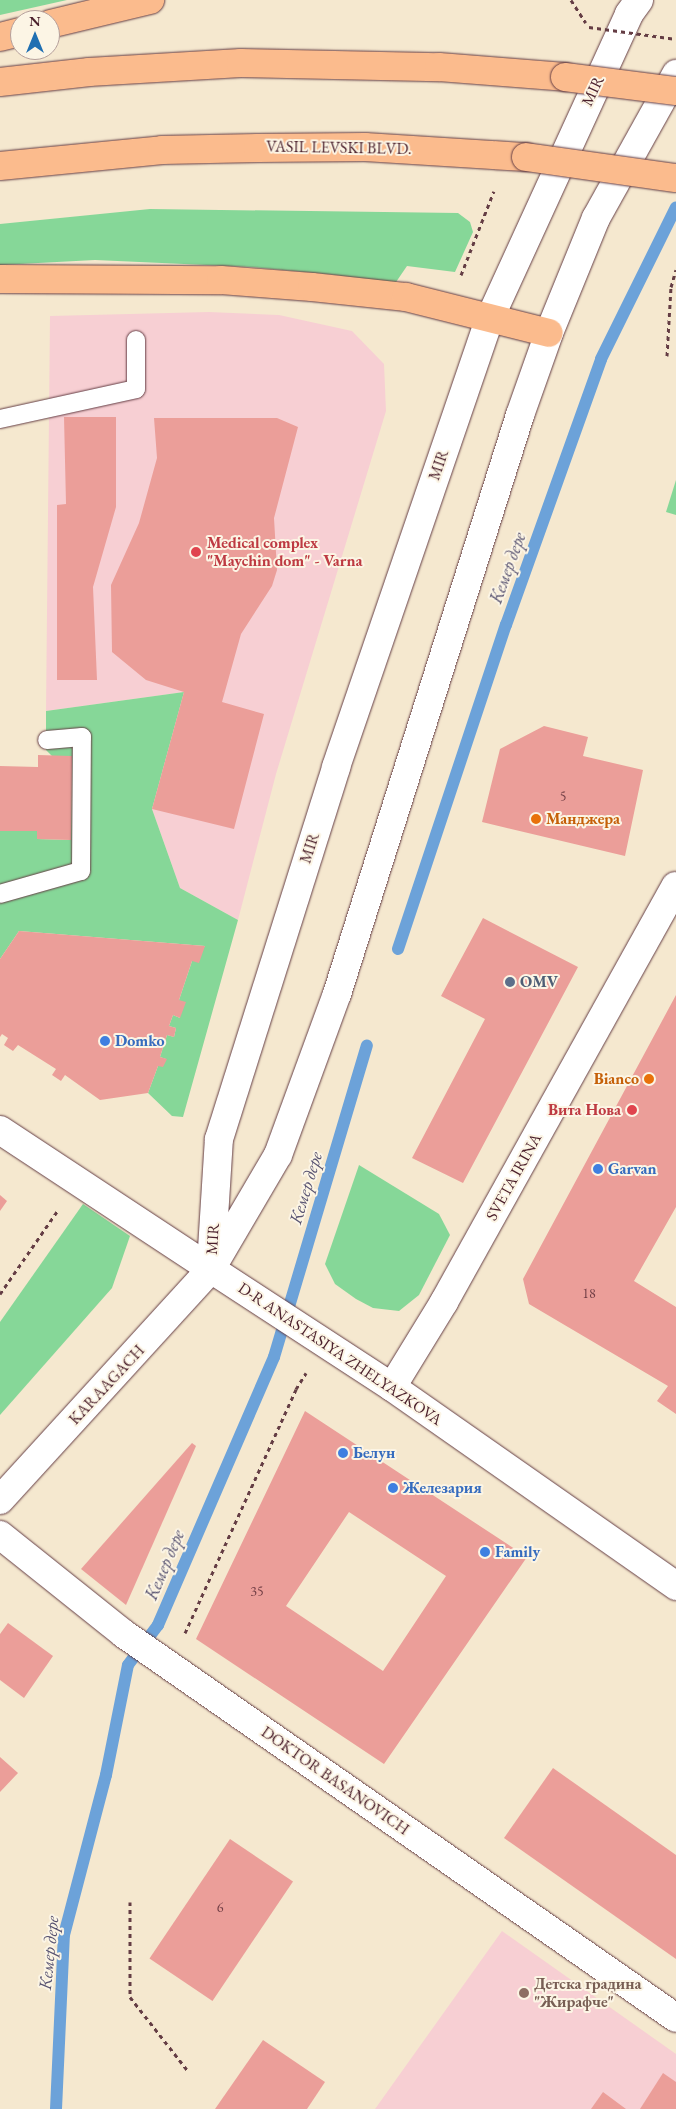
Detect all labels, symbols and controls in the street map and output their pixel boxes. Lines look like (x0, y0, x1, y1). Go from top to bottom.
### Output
north arrow (10, 10, 60, 60)
text: N (29, 12, 41, 30)
street label: MIR (578, 73, 608, 109)
street label: VASIL LEVSKI BLVD. (266, 137, 412, 159)
street label: MIR (425, 447, 453, 483)
water label: Кемер дере (485, 529, 531, 607)
place label: Medical complex "Maychin dom" - Varna (207, 533, 363, 571)
marker: Medical complex "Maychin dom" - Varna (189, 545, 203, 559)
house number: 5 (560, 788, 566, 804)
place label: Манджера (546, 809, 620, 829)
marker: Манджера (530, 813, 542, 825)
street label: MIR (296, 830, 324, 866)
place label: OMV (520, 972, 558, 992)
marker: OMV (504, 976, 516, 988)
place label: Domko (115, 1031, 165, 1051)
marker: Domko (99, 1035, 111, 1047)
place label: Bianco (594, 1069, 639, 1089)
marker: Bianco (643, 1073, 655, 1085)
place label: Вита Нова (548, 1100, 621, 1120)
marker: Вита Нова (625, 1103, 639, 1117)
street label: SVETA IRINA (482, 1130, 546, 1224)
water label: Кемер дере (285, 1149, 327, 1227)
place label: Garvan (608, 1159, 657, 1179)
marker: Garvan (592, 1163, 604, 1175)
street label: MIR (202, 1223, 224, 1255)
street label: D-R ANASTASIYA ZHELYAZKOVA (234, 1278, 446, 1430)
house number: 18 (582, 1285, 596, 1301)
street label: KARAAGACH (65, 1341, 149, 1429)
place label: Белун (353, 1443, 395, 1463)
marker: Белун (337, 1447, 349, 1459)
place label: Железария (403, 1478, 482, 1498)
marker: Железария (387, 1482, 399, 1494)
water label: Кемер дере (141, 1527, 189, 1603)
place label: Family (495, 1542, 540, 1562)
marker: Family (479, 1546, 491, 1558)
house number: 35 (250, 1583, 264, 1599)
street label: DOKTOR BASANOVICH (257, 1723, 413, 1839)
house number: 6 (217, 1899, 223, 1915)
water label: Кемер дере (34, 1915, 64, 1991)
place label: Детска градина "Жирафче" (534, 1974, 641, 2012)
marker: Детска градина "Жирафче" (518, 1987, 530, 1999)

